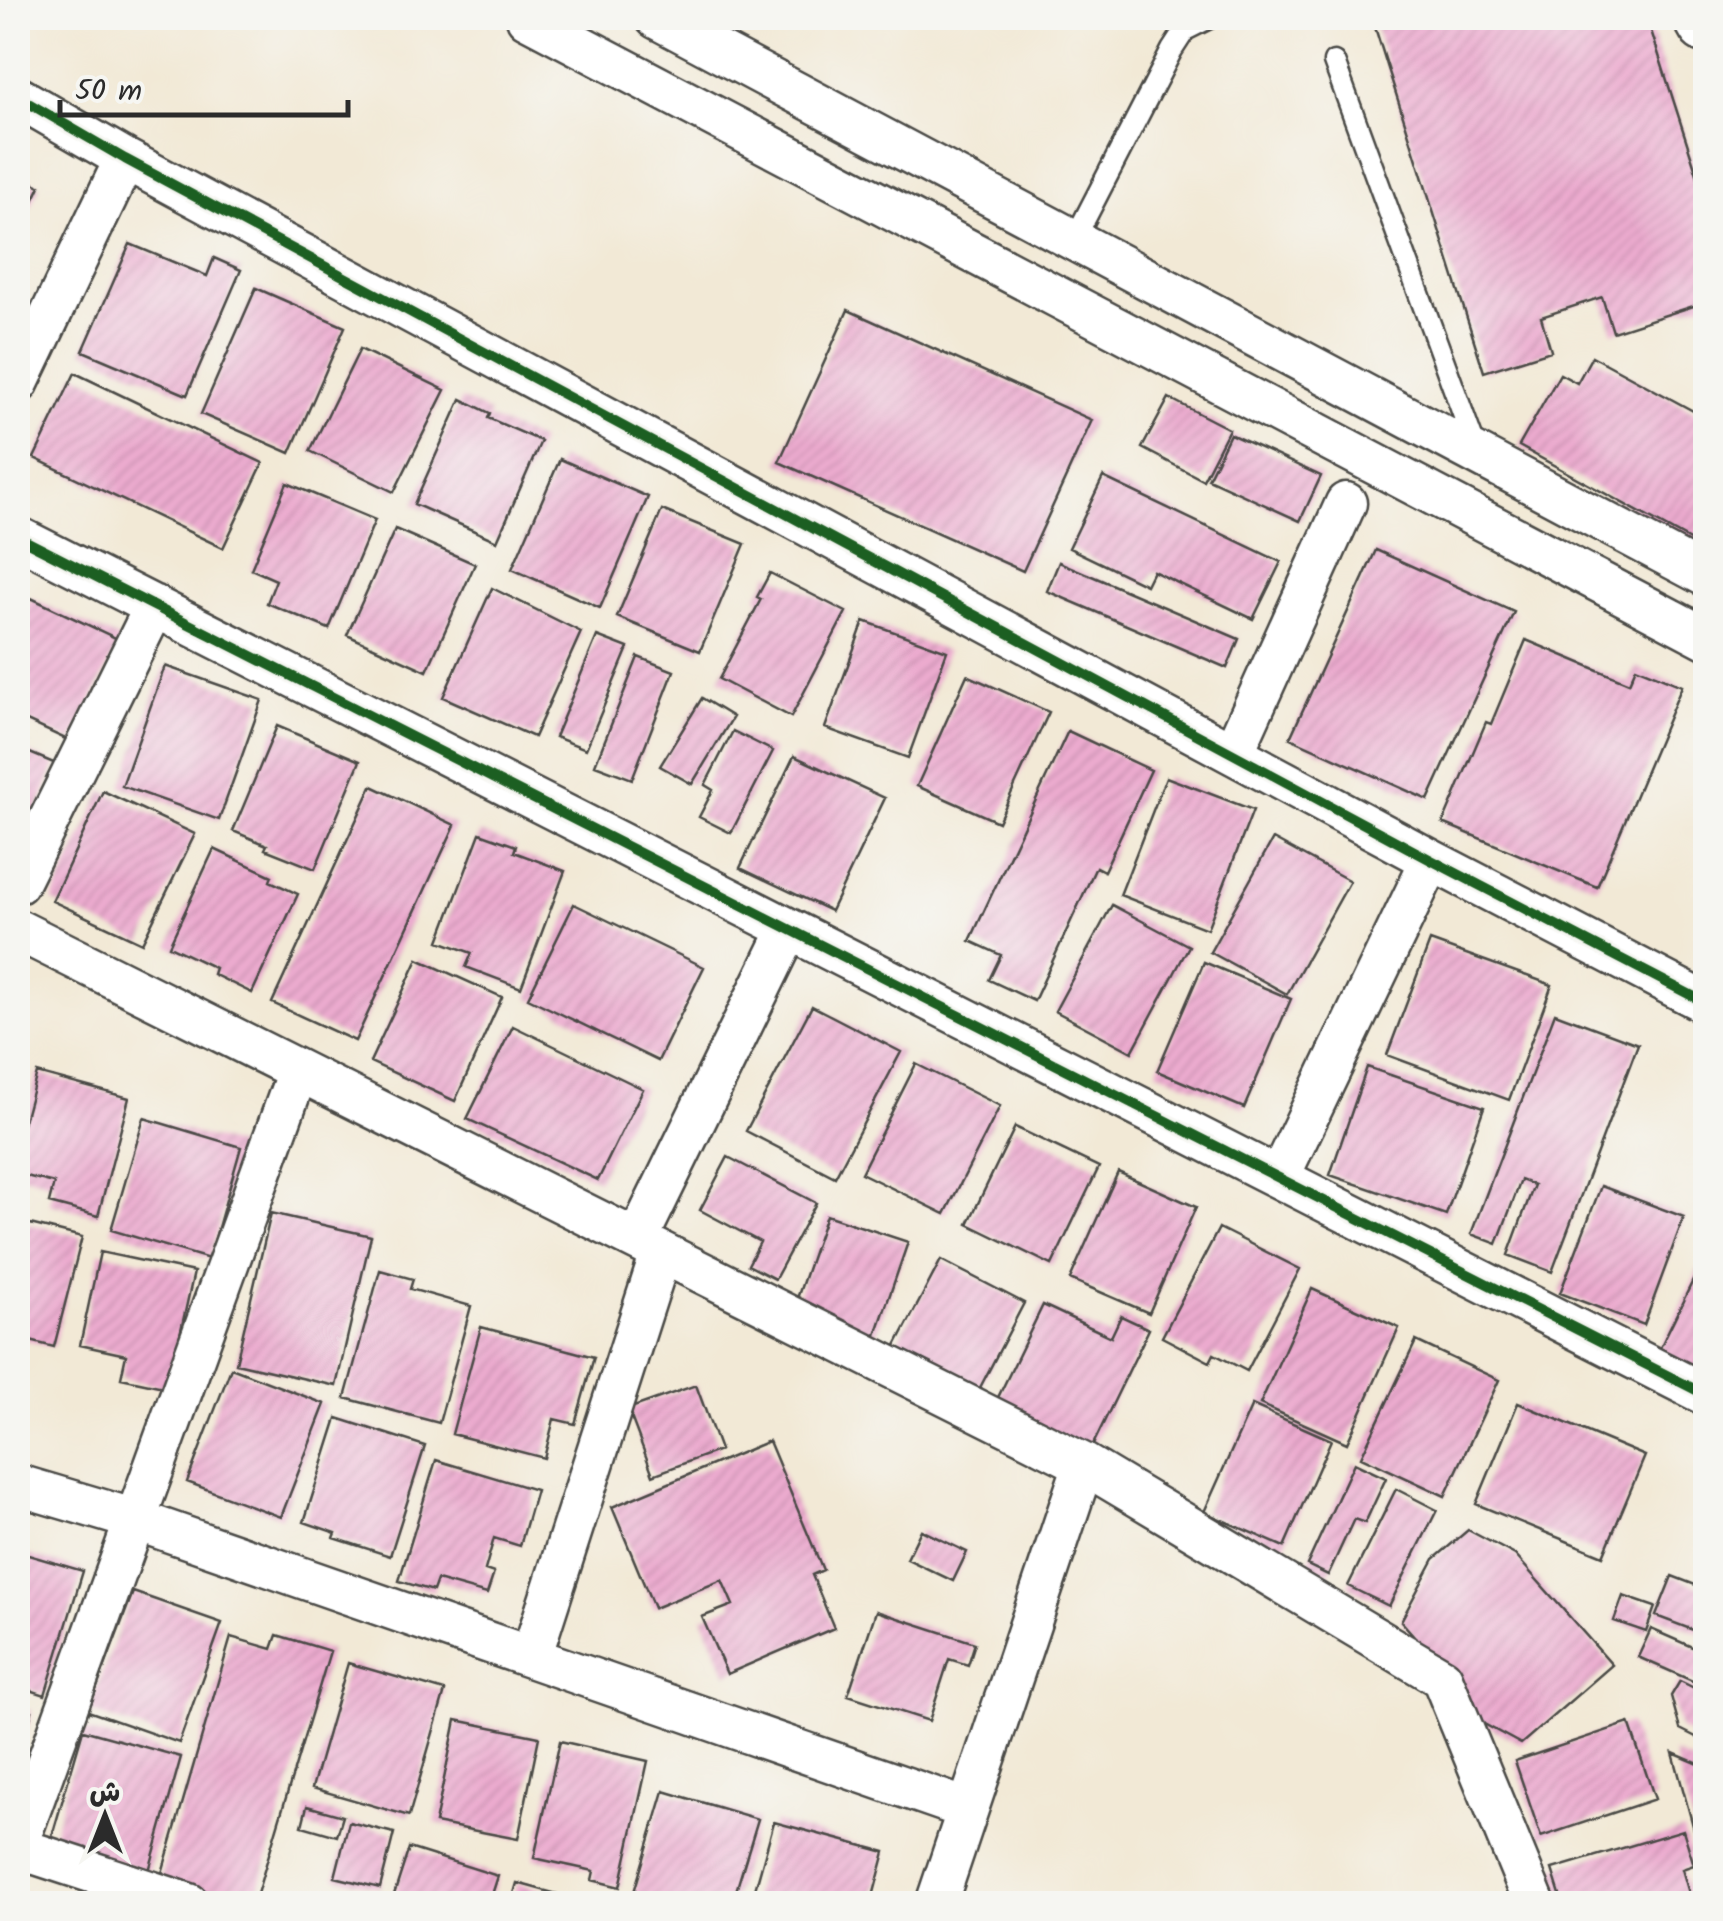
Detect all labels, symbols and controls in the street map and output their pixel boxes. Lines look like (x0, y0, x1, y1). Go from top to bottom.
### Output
scale bar (60, 55, 348, 117)
text: 50 m (75, 68, 142, 116)
north arrow (55, 1766, 155, 1866)
text: ش (90, 1771, 120, 1816)

